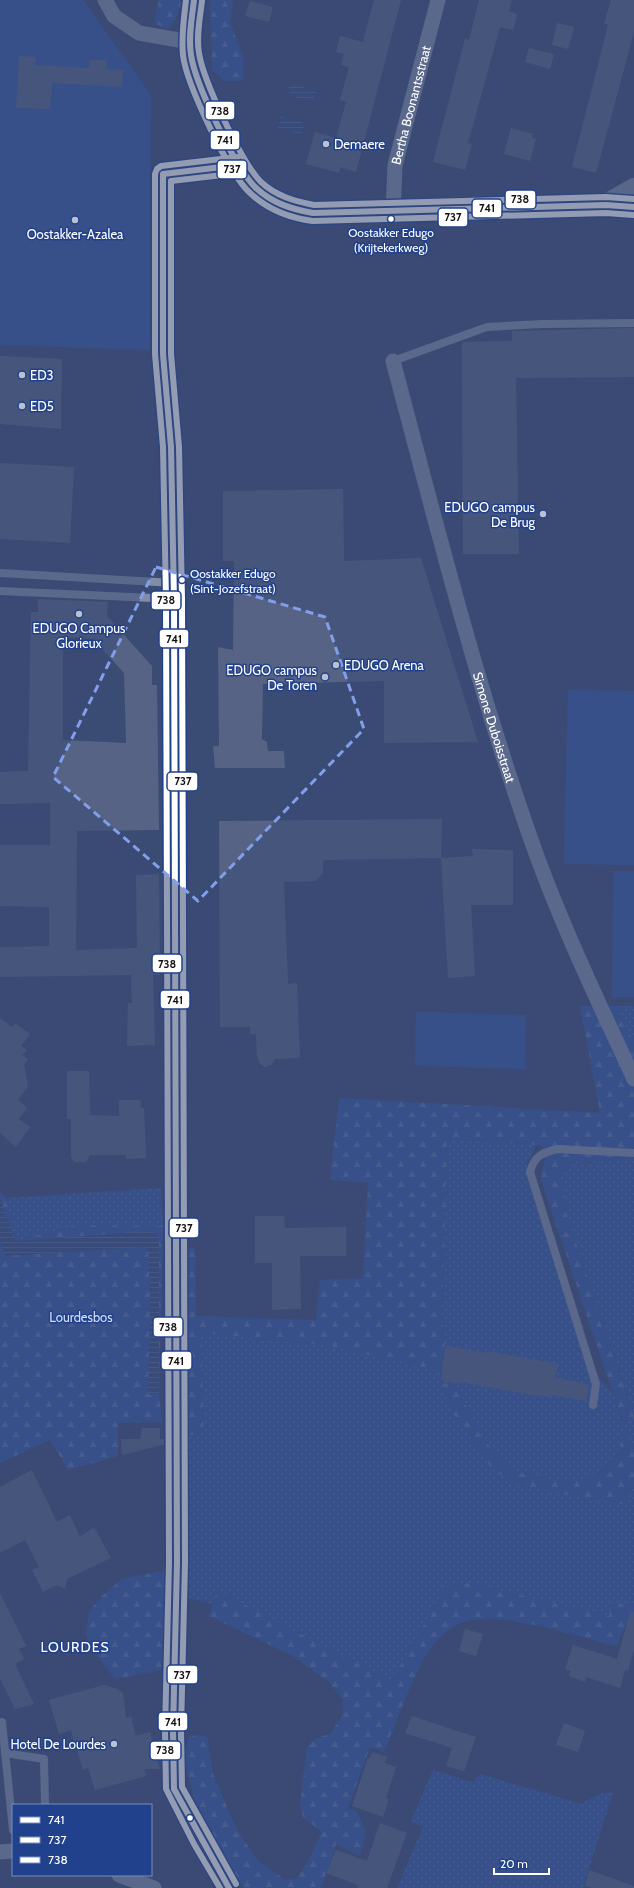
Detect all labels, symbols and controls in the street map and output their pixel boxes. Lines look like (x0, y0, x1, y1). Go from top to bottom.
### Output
street label: Bertha Boonantsstraat (387, 43, 434, 166)
line badge: 738 (205, 101, 235, 120)
text: 738 (211, 104, 229, 118)
line badge: 741 (210, 130, 240, 150)
text: 741 (217, 133, 233, 147)
place label: Demaere (334, 136, 385, 152)
marker: Demaere (321, 139, 331, 149)
line badge: 737 (217, 160, 247, 179)
text: 737 (223, 162, 241, 176)
line badge: 738 (505, 190, 536, 209)
text: 738 (511, 192, 529, 206)
line badge: 741 (472, 199, 502, 218)
text: 741 (479, 201, 495, 215)
line badge: 737 (438, 208, 468, 227)
text: 737 (444, 210, 462, 224)
marker: Oostakker Edugo (Krijtekerkweg) (386, 214, 396, 224)
marker: Oostakker-Azalea (70, 215, 80, 225)
place label: Oostakker Edugo (Krijtekerkweg) (348, 225, 434, 255)
place label: Oostakker-Azalea (27, 226, 124, 242)
place label: ED3 (30, 367, 54, 383)
marker: ED3 (17, 370, 27, 380)
place label: ED5 (30, 398, 54, 414)
marker: ED5 (17, 401, 27, 411)
place label: EDUGO campus De Brug (444, 499, 536, 530)
marker: EDUGO campus De Brug (538, 509, 548, 519)
place label: Oostakker Edugo (Sint-Jozefstraat) (190, 566, 276, 596)
marker: Oostakker Edugo (Sint-Jozefstraat) (177, 575, 187, 585)
line badge: 738 (151, 591, 181, 610)
text: 738 (157, 593, 175, 607)
marker: EDUGO Campus Glorieux (74, 609, 84, 619)
place label: EDUGO Campus Glorieux (33, 620, 126, 651)
line badge: 741 (159, 629, 189, 648)
text: 741 (166, 632, 182, 646)
place label: EDUGO Arena (344, 657, 425, 673)
marker: EDUGO Arena (331, 660, 341, 670)
place label: EDUGO campus De Toren (226, 662, 318, 693)
street label: Simone Duboisstraat (470, 670, 519, 785)
marker: EDUGO campus De Toren (320, 672, 330, 682)
line badge: 737 (167, 772, 198, 791)
text: 737 (174, 774, 192, 788)
line badge: 738 (152, 954, 182, 973)
text: 738 (158, 957, 176, 971)
line badge: 741 (160, 990, 190, 1009)
text: 741 (167, 993, 183, 1007)
line badge: 737 (169, 1218, 199, 1238)
text: 737 (175, 1221, 193, 1235)
park label: Lourdesbos (49, 1309, 113, 1325)
line badge: 738 (153, 1317, 183, 1337)
text: 738 (159, 1320, 177, 1334)
line badge: 741 (161, 1351, 192, 1370)
text: 741 (168, 1354, 184, 1368)
district label: LOURDES (40, 1638, 110, 1656)
line badge: 737 (167, 1665, 198, 1684)
text: 737 (173, 1668, 191, 1682)
line badge: 741 (158, 1712, 188, 1731)
text: 741 (165, 1715, 181, 1729)
place label: Hotel De Lourdes (10, 1736, 107, 1752)
marker: Hotel De Lourdes (109, 1739, 119, 1749)
line badge: 738 (150, 1741, 181, 1760)
text: 738 (156, 1743, 174, 1757)
legend (12, 1804, 152, 1876)
text: 741 (48, 1812, 64, 1827)
unlabelled marker (185, 1813, 195, 1823)
text: 737 (48, 1832, 67, 1847)
scale bar (494, 1850, 549, 1876)
text: 738 (48, 1852, 68, 1867)
text: 20 m (500, 1856, 528, 1871)

